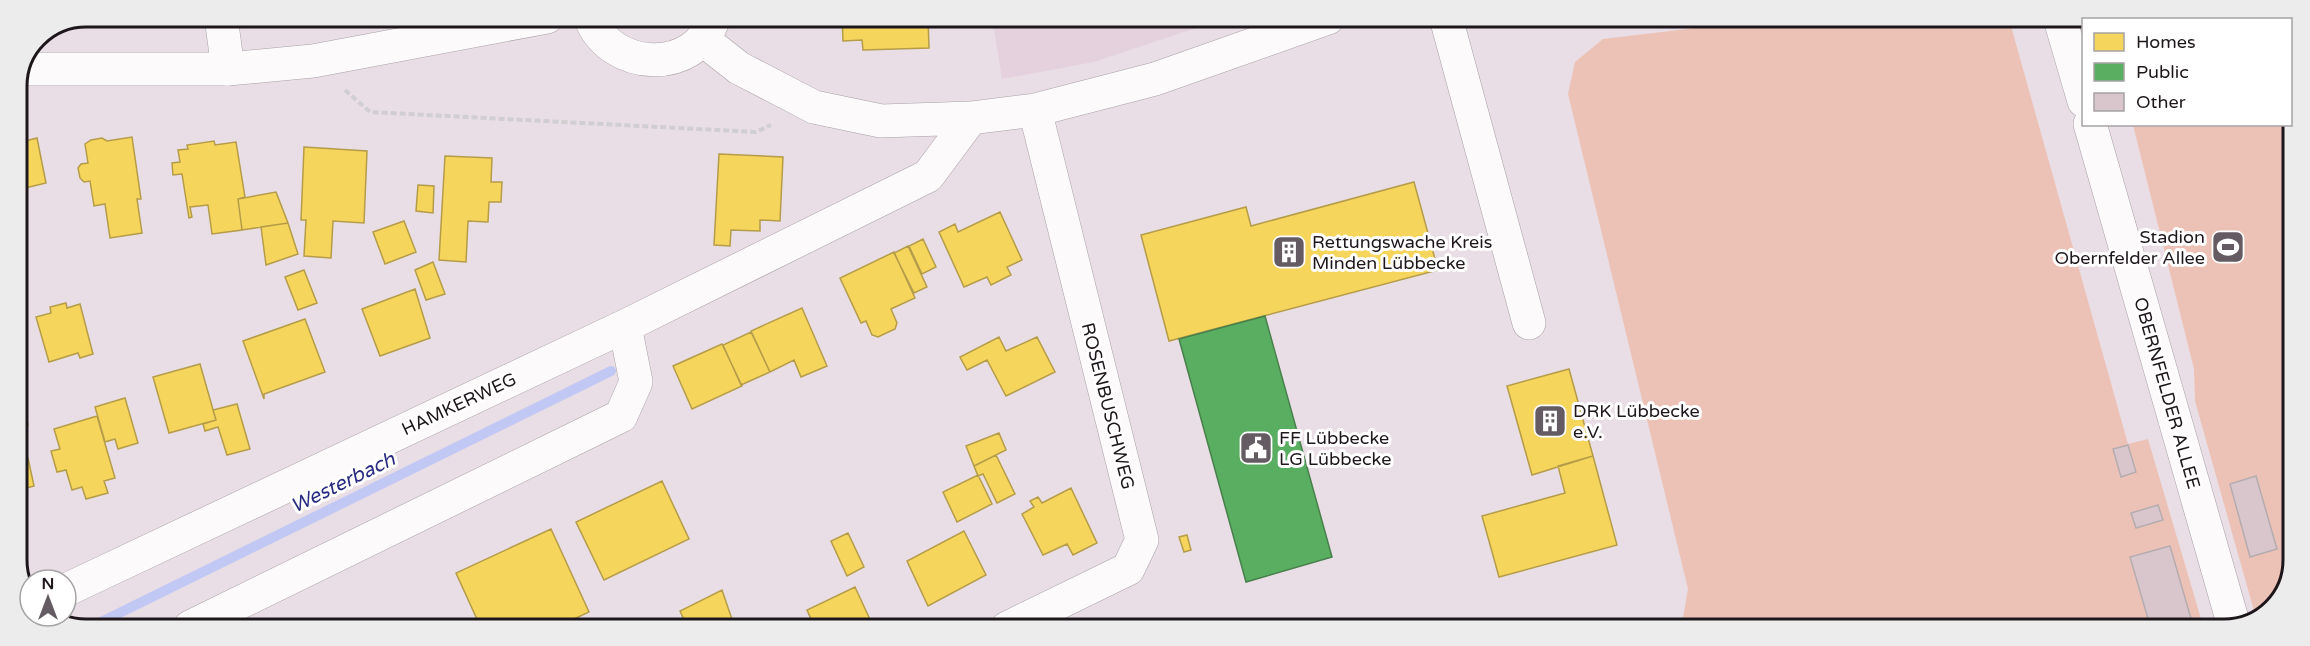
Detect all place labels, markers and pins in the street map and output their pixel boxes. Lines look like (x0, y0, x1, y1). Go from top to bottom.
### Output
place label: Stadion Obernfelder Allee (2055, 226, 2205, 269)
sports icon: Stadion Obernfelder Allee (2210, 229, 2246, 265)
place label: Rettungswache Kreis Minden Lübbecke (1312, 231, 1492, 274)
building icon: Rettungswache Kreis Minden Lübbecke (1271, 234, 1307, 270)
place label: DRK Lübbecke e.V. (1573, 400, 1700, 443)
building icon: DRK Lübbecke e.V. (1532, 403, 1568, 439)
place label: FF Lübbecke LG Lübbecke (1279, 427, 1391, 470)
public building icon: FF Lübbecke LG Lübbecke (1238, 430, 1274, 466)

